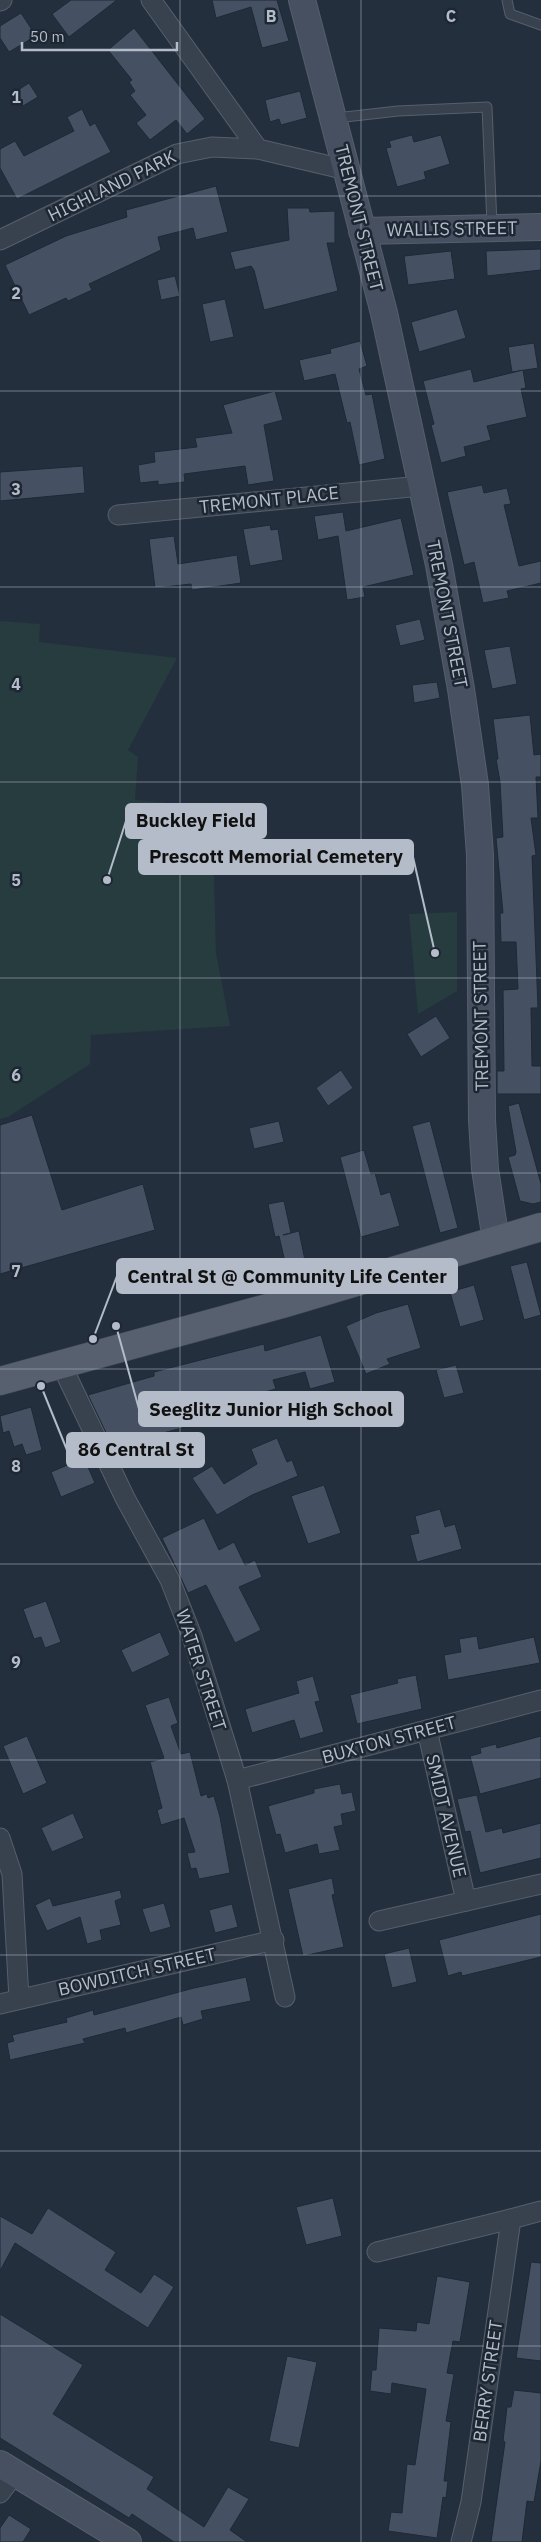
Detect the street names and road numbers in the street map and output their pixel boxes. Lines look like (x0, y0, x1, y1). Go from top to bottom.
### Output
street label: TREMONT STREET (330, 142, 389, 294)
street label: HIGHLAND PARK (44, 144, 180, 227)
street label: WALLIS STREET (386, 216, 518, 241)
street label: TREMONT PLACE (198, 481, 340, 518)
street label: TREMONT STREET (422, 538, 473, 690)
street label: TREMONT STREET (468, 941, 493, 1091)
street label: WATER STREET (171, 1606, 232, 1733)
street label: BUXTON STREET (319, 1711, 458, 1768)
street label: SMIDT AVENUE (421, 1752, 472, 1880)
street label: BOWDITCH STREET (56, 1942, 218, 2001)
street label: BERRY STREET (468, 2318, 507, 2443)

